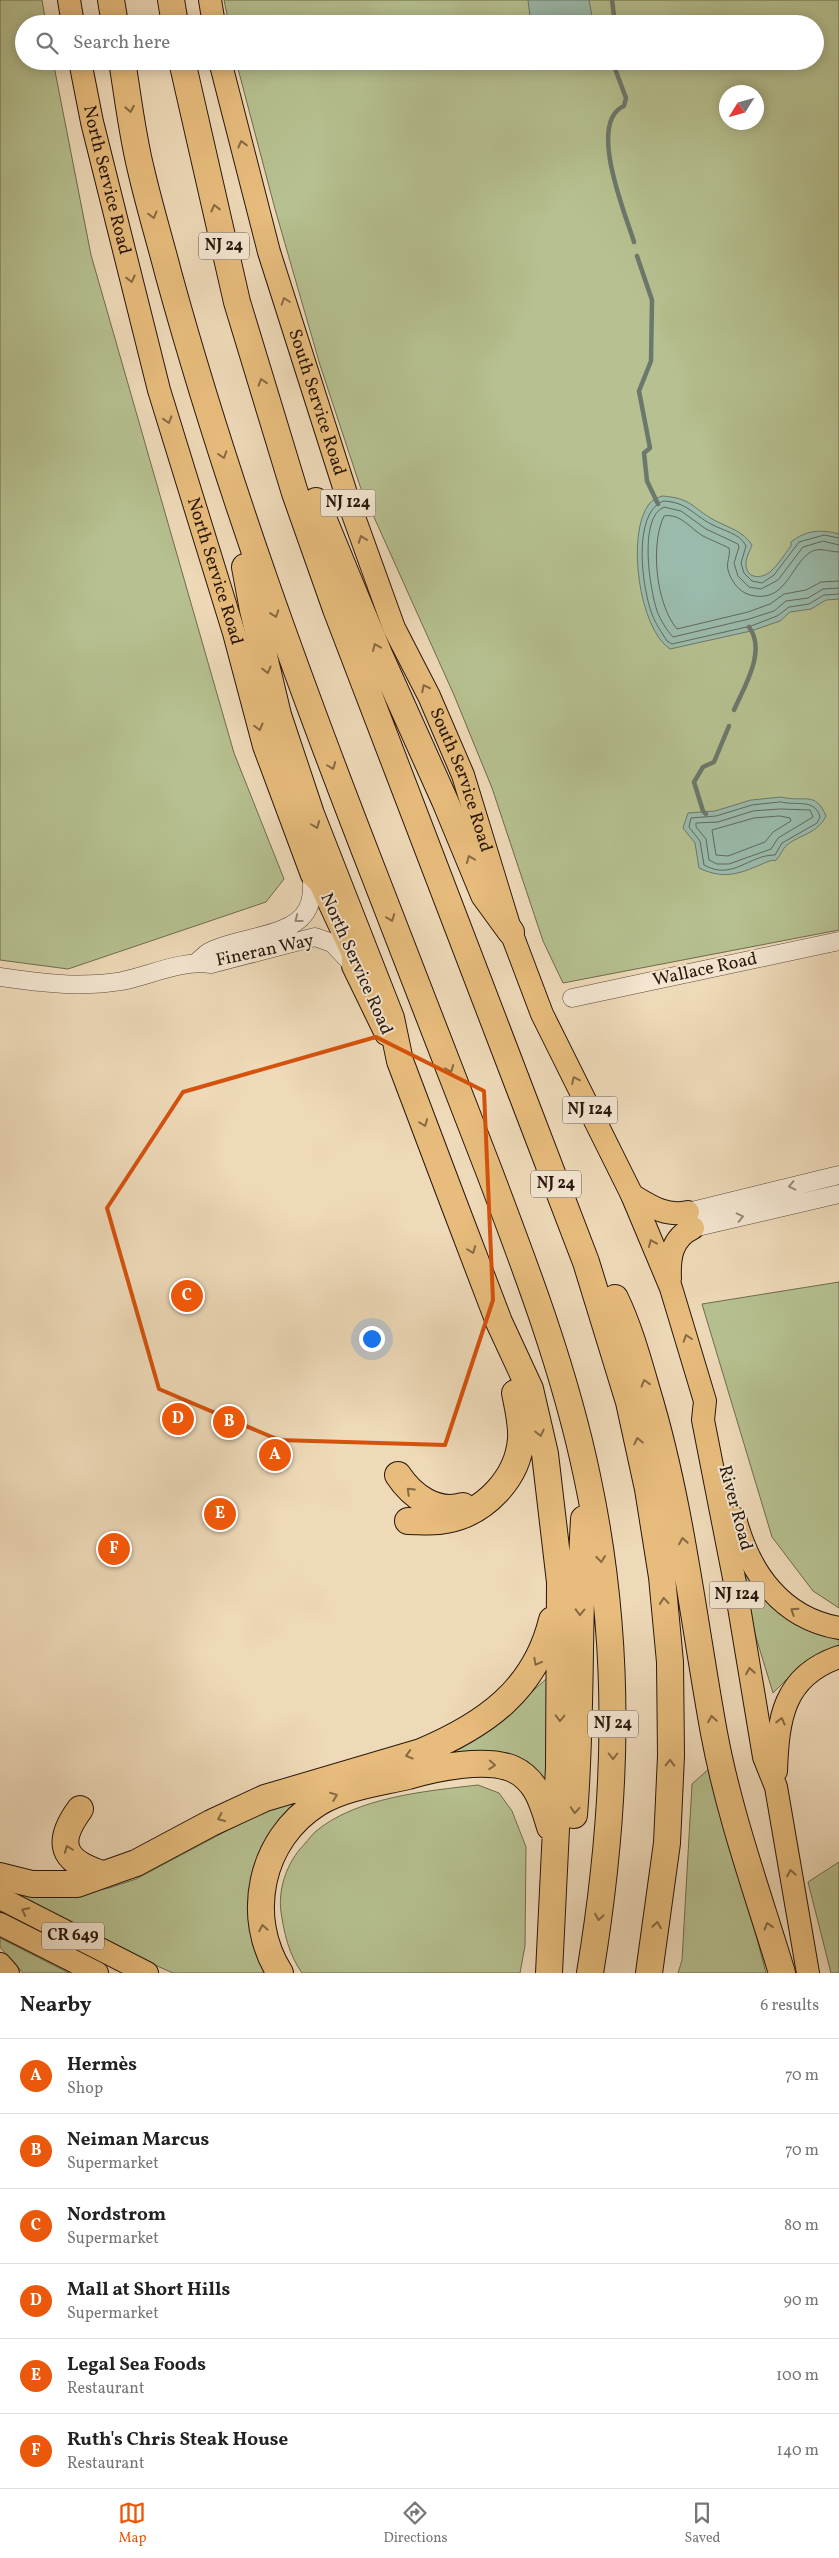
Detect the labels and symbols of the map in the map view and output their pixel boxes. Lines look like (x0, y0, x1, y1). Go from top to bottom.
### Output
north arrow (719, 85, 764, 130)
street label: North Service Road (77, 103, 137, 257)
one-way arrow (125, 105, 135, 114)
one-way arrow (237, 141, 247, 149)
one-way arrow (210, 204, 221, 213)
one-way arrow (147, 211, 158, 219)
road number: NJ 24 (199, 232, 249, 260)
one-way arrow (125, 275, 136, 284)
one-way arrow (280, 297, 290, 305)
street label: South Service Road (282, 326, 352, 479)
one-way arrow (258, 378, 268, 386)
one-way arrow (162, 415, 172, 423)
one-way arrow (217, 450, 227, 459)
road number: NJ 124 (320, 489, 376, 516)
street label: North Service Road (180, 494, 249, 648)
one-way arrow (358, 535, 368, 544)
one-way arrow (269, 609, 279, 618)
one-way arrow (372, 643, 382, 652)
one-way arrow (261, 665, 272, 674)
one-way arrow (421, 684, 431, 693)
street label: South Service Road (423, 704, 498, 855)
one-way arrow (253, 722, 264, 731)
one-way arrow (325, 761, 336, 770)
one-way arrow (309, 820, 320, 829)
one-way arrow (465, 856, 475, 864)
street label: North Service Road (313, 889, 399, 1039)
one-way arrow (294, 913, 304, 922)
one-way arrow (385, 913, 395, 921)
street label: Fineran Way (214, 928, 317, 974)
street label: Wallace Road (650, 947, 760, 993)
one-way arrow (444, 1064, 454, 1073)
one-way arrow (571, 1077, 581, 1086)
road number: NJ 124 (562, 1096, 618, 1124)
one-way arrow (418, 1118, 428, 1127)
road number: NJ 24 (531, 1170, 581, 1198)
one-way arrow (787, 1180, 796, 1191)
one-way arrow (736, 1212, 745, 1223)
one-way arrow (648, 1239, 658, 1248)
one-way arrow (465, 1245, 476, 1254)
pin: C (171, 1277, 203, 1315)
your location (359, 1326, 385, 1352)
one-way arrow (682, 1334, 692, 1342)
one-way arrow (640, 1380, 650, 1388)
pin: D (162, 1400, 194, 1438)
pin: B (213, 1403, 245, 1441)
one-way arrow (534, 1428, 545, 1437)
pin: A (259, 1436, 291, 1474)
one-way arrow (633, 1436, 644, 1445)
street label: River Road (712, 1463, 758, 1553)
one-way arrow (407, 1488, 416, 1497)
pin: E (204, 1495, 236, 1533)
pin: F (98, 1530, 130, 1568)
one-way arrow (678, 1537, 688, 1546)
one-way arrow (595, 1555, 606, 1563)
road number: NJ 124 (710, 1582, 764, 1608)
one-way arrow (659, 1597, 670, 1605)
one-way arrow (575, 1608, 585, 1616)
one-way arrow (790, 1608, 800, 1617)
one-way arrow (533, 1657, 543, 1666)
one-way arrow (745, 1667, 755, 1676)
road number: NJ 24 (588, 1710, 638, 1738)
one-way arrow (708, 1714, 718, 1723)
one-way arrow (555, 1715, 565, 1723)
one-way arrow (775, 1716, 786, 1725)
one-way arrow (405, 1750, 413, 1760)
one-way arrow (608, 1752, 618, 1760)
one-way arrow (665, 1759, 676, 1767)
one-way arrow (489, 1760, 497, 1771)
one-way arrow (329, 1792, 338, 1802)
one-way arrow (569, 1806, 580, 1814)
one-way arrow (217, 1812, 226, 1823)
one-way arrow (64, 1845, 74, 1854)
one-way arrow (786, 1869, 796, 1878)
one-way arrow (21, 1907, 30, 1917)
one-way arrow (594, 1913, 604, 1922)
one-way arrow (652, 1921, 662, 1929)
road number: CR 649 (42, 1922, 104, 1950)
one-way arrow (259, 1923, 269, 1932)
one-way arrow (763, 1923, 773, 1931)

